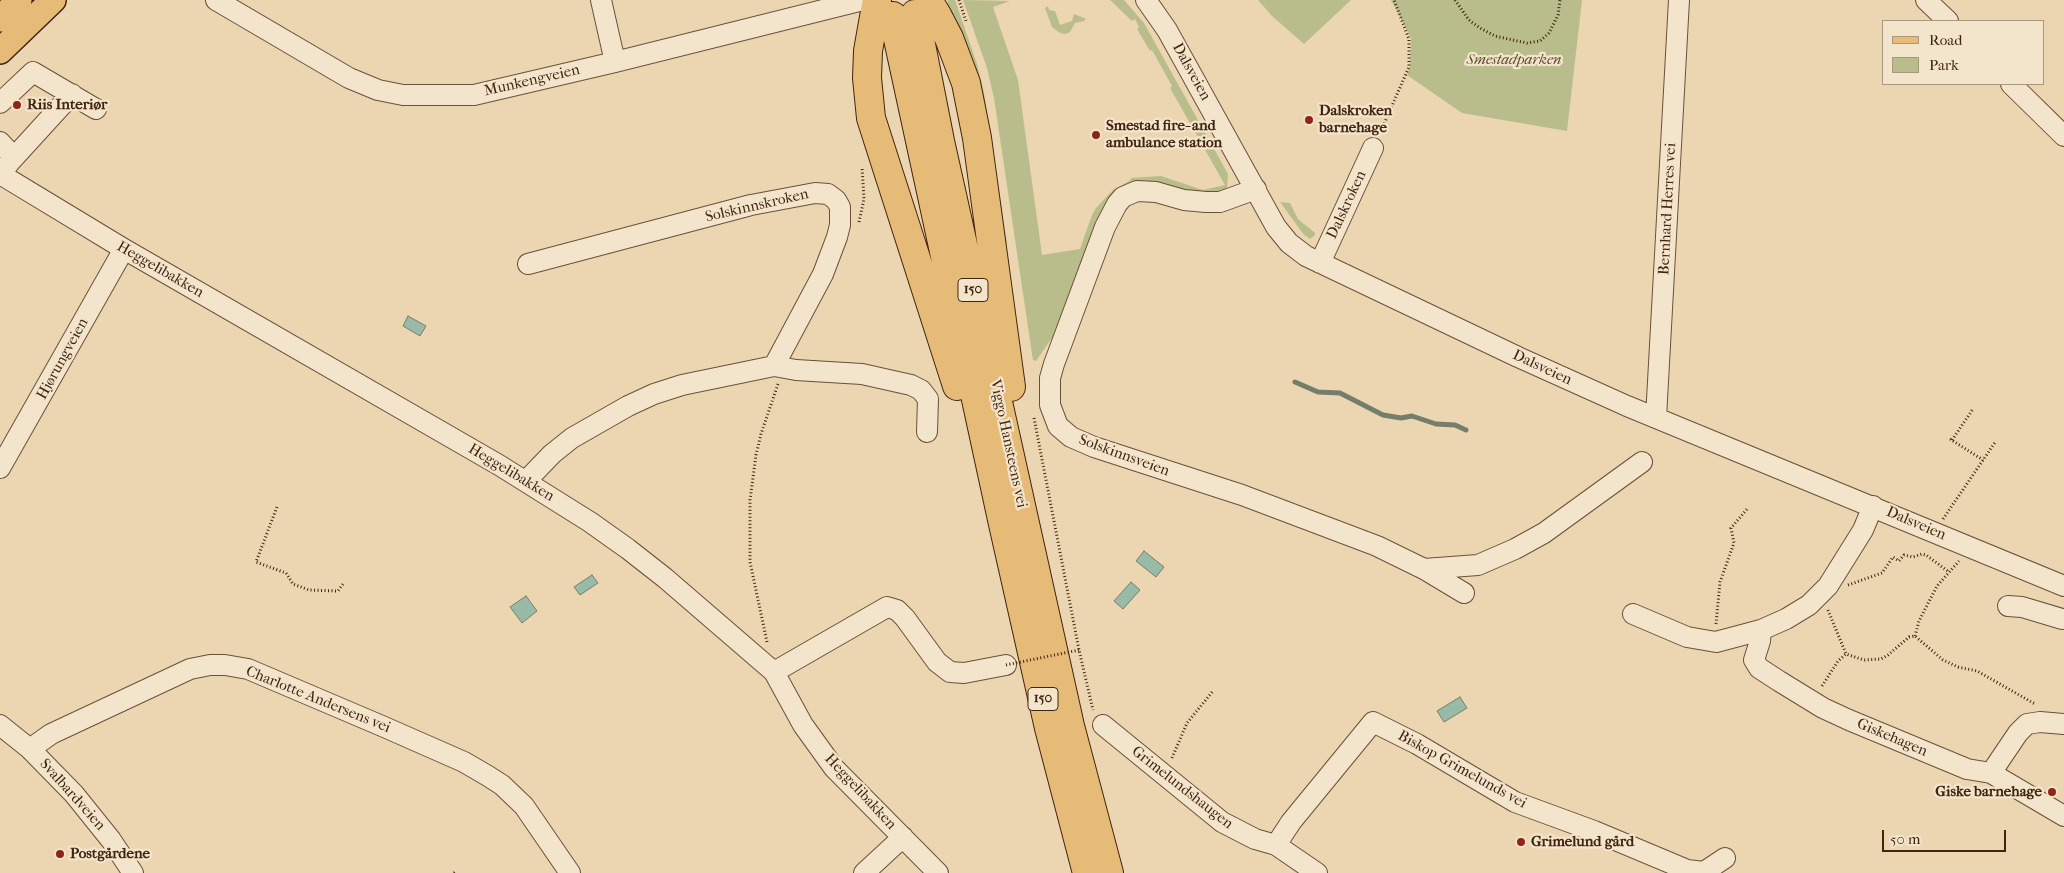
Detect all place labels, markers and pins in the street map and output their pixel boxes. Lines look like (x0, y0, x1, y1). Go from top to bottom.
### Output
place label: Riis Interiør (27, 96, 107, 114)
marker: Riis Interiør (11, 99, 23, 111)
place label: Dalskroken barnehage (1319, 102, 1392, 137)
marker: Dalskroken barnehage (1303, 114, 1315, 126)
place label: Smestad fire- and ambulance station (1106, 117, 1222, 152)
marker: Smestad fire- and ambulance station (1090, 129, 1102, 141)
place label: Giske barnehage (1935, 783, 2042, 801)
marker: Giske barnehage (2046, 786, 2058, 798)
place label: Grimelund gård (1531, 833, 1634, 851)
marker: Grimelund gård (1515, 836, 1527, 848)
place label: Postgårdene (70, 845, 150, 863)
marker: Postgårdene (54, 848, 66, 860)

